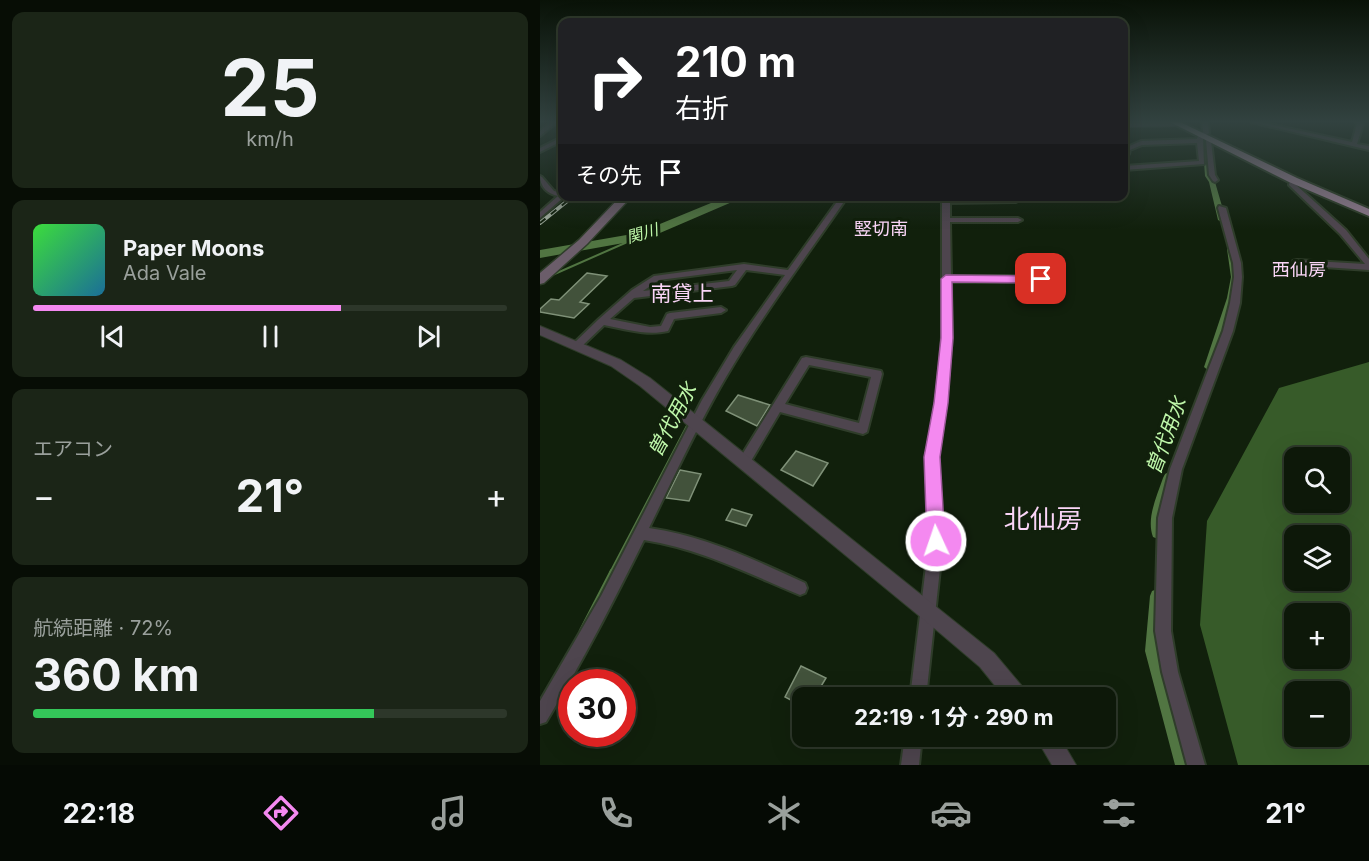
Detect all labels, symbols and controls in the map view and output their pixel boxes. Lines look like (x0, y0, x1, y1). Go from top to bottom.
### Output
text: 210 m (675, 36, 796, 87)
text: 25 (221, 40, 320, 135)
icon: right (576, 42, 654, 120)
text: 右折 (675, 92, 729, 125)
text: km/h (246, 127, 294, 151)
icon: arrive (654, 156, 687, 189)
text: その先 (576, 162, 642, 188)
water label: 関川 (624, 218, 662, 247)
district label: 竪切南 (854, 218, 908, 239)
text: Paper Moons (123, 235, 264, 261)
pin (1015, 253, 1066, 304)
district label: 西仙房 (1272, 259, 1326, 280)
text: Ada Vale (123, 261, 206, 285)
icon: arrive (1024, 262, 1057, 295)
district label: 南貸上 (651, 281, 714, 306)
icon: previous (96, 320, 129, 353)
icon: pause (254, 320, 287, 353)
icon: next (412, 320, 445, 353)
water label: 曽代用水 (643, 377, 702, 461)
water label: 曽代用水 (1141, 392, 1192, 478)
text: エアコン (33, 437, 113, 461)
map controls (1284, 447, 1350, 747)
button: search (1284, 447, 1350, 513)
text: 21° (236, 468, 304, 523)
text: − (33, 476, 55, 516)
text: + (485, 476, 507, 516)
district label: 北仙房 (1004, 503, 1082, 534)
position arrow (904, 509, 968, 573)
button: layers (1284, 525, 1350, 591)
button: + (1284, 603, 1350, 669)
text: 航続距離 · 72% (33, 616, 173, 640)
text: 360 km (33, 647, 199, 702)
speed limit sign: 30 (558, 669, 636, 747)
button: − (1284, 681, 1350, 747)
text: 22:19 · 1 分 · 290 m (854, 704, 1054, 730)
icon: directions (260, 792, 302, 834)
icon: music (428, 792, 470, 834)
icon: phone (595, 792, 637, 834)
icon: climate (763, 792, 805, 834)
icon: car (930, 792, 972, 834)
icon: filters (1098, 792, 1140, 834)
text: 22:18 (63, 797, 135, 830)
text: 21° (1265, 797, 1306, 830)

